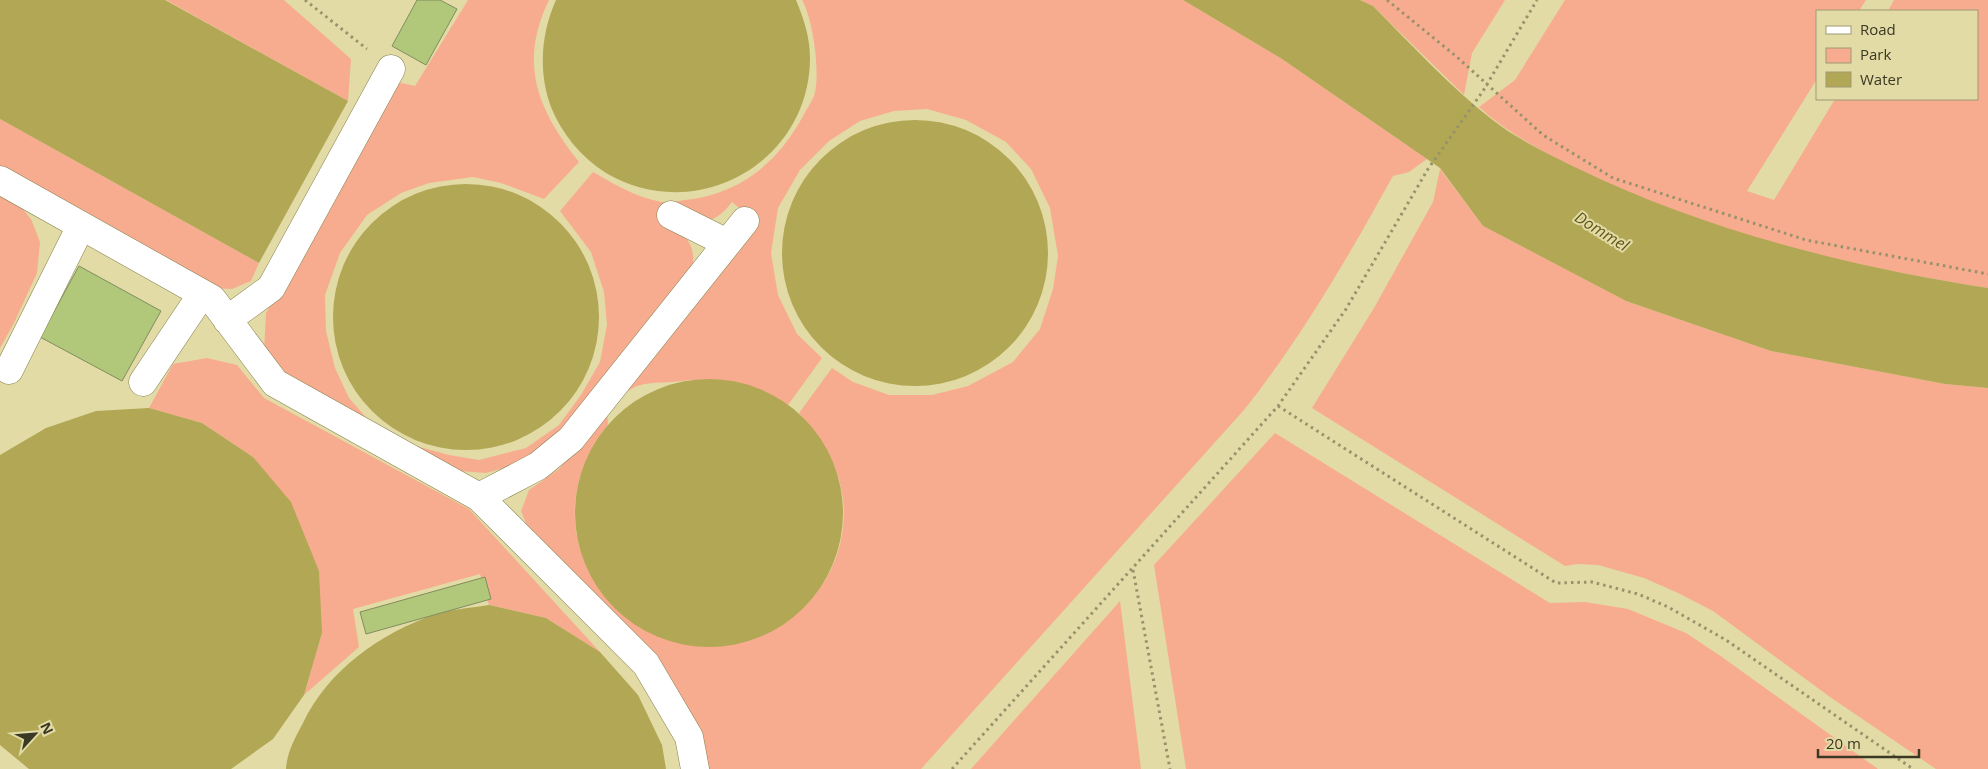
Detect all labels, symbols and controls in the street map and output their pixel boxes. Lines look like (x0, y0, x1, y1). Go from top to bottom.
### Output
legend (1816, 10, 1978, 100)
text: Road (1860, 19, 1896, 39)
text: Park (1860, 44, 1891, 64)
text: Water (1860, 69, 1902, 89)
water label: Dommel (1571, 206, 1634, 257)
north arrow (10, 709, 60, 759)
text: N (36, 719, 58, 737)
scale bar (1818, 726, 1919, 758)
text: 20 m (1826, 733, 1861, 753)

